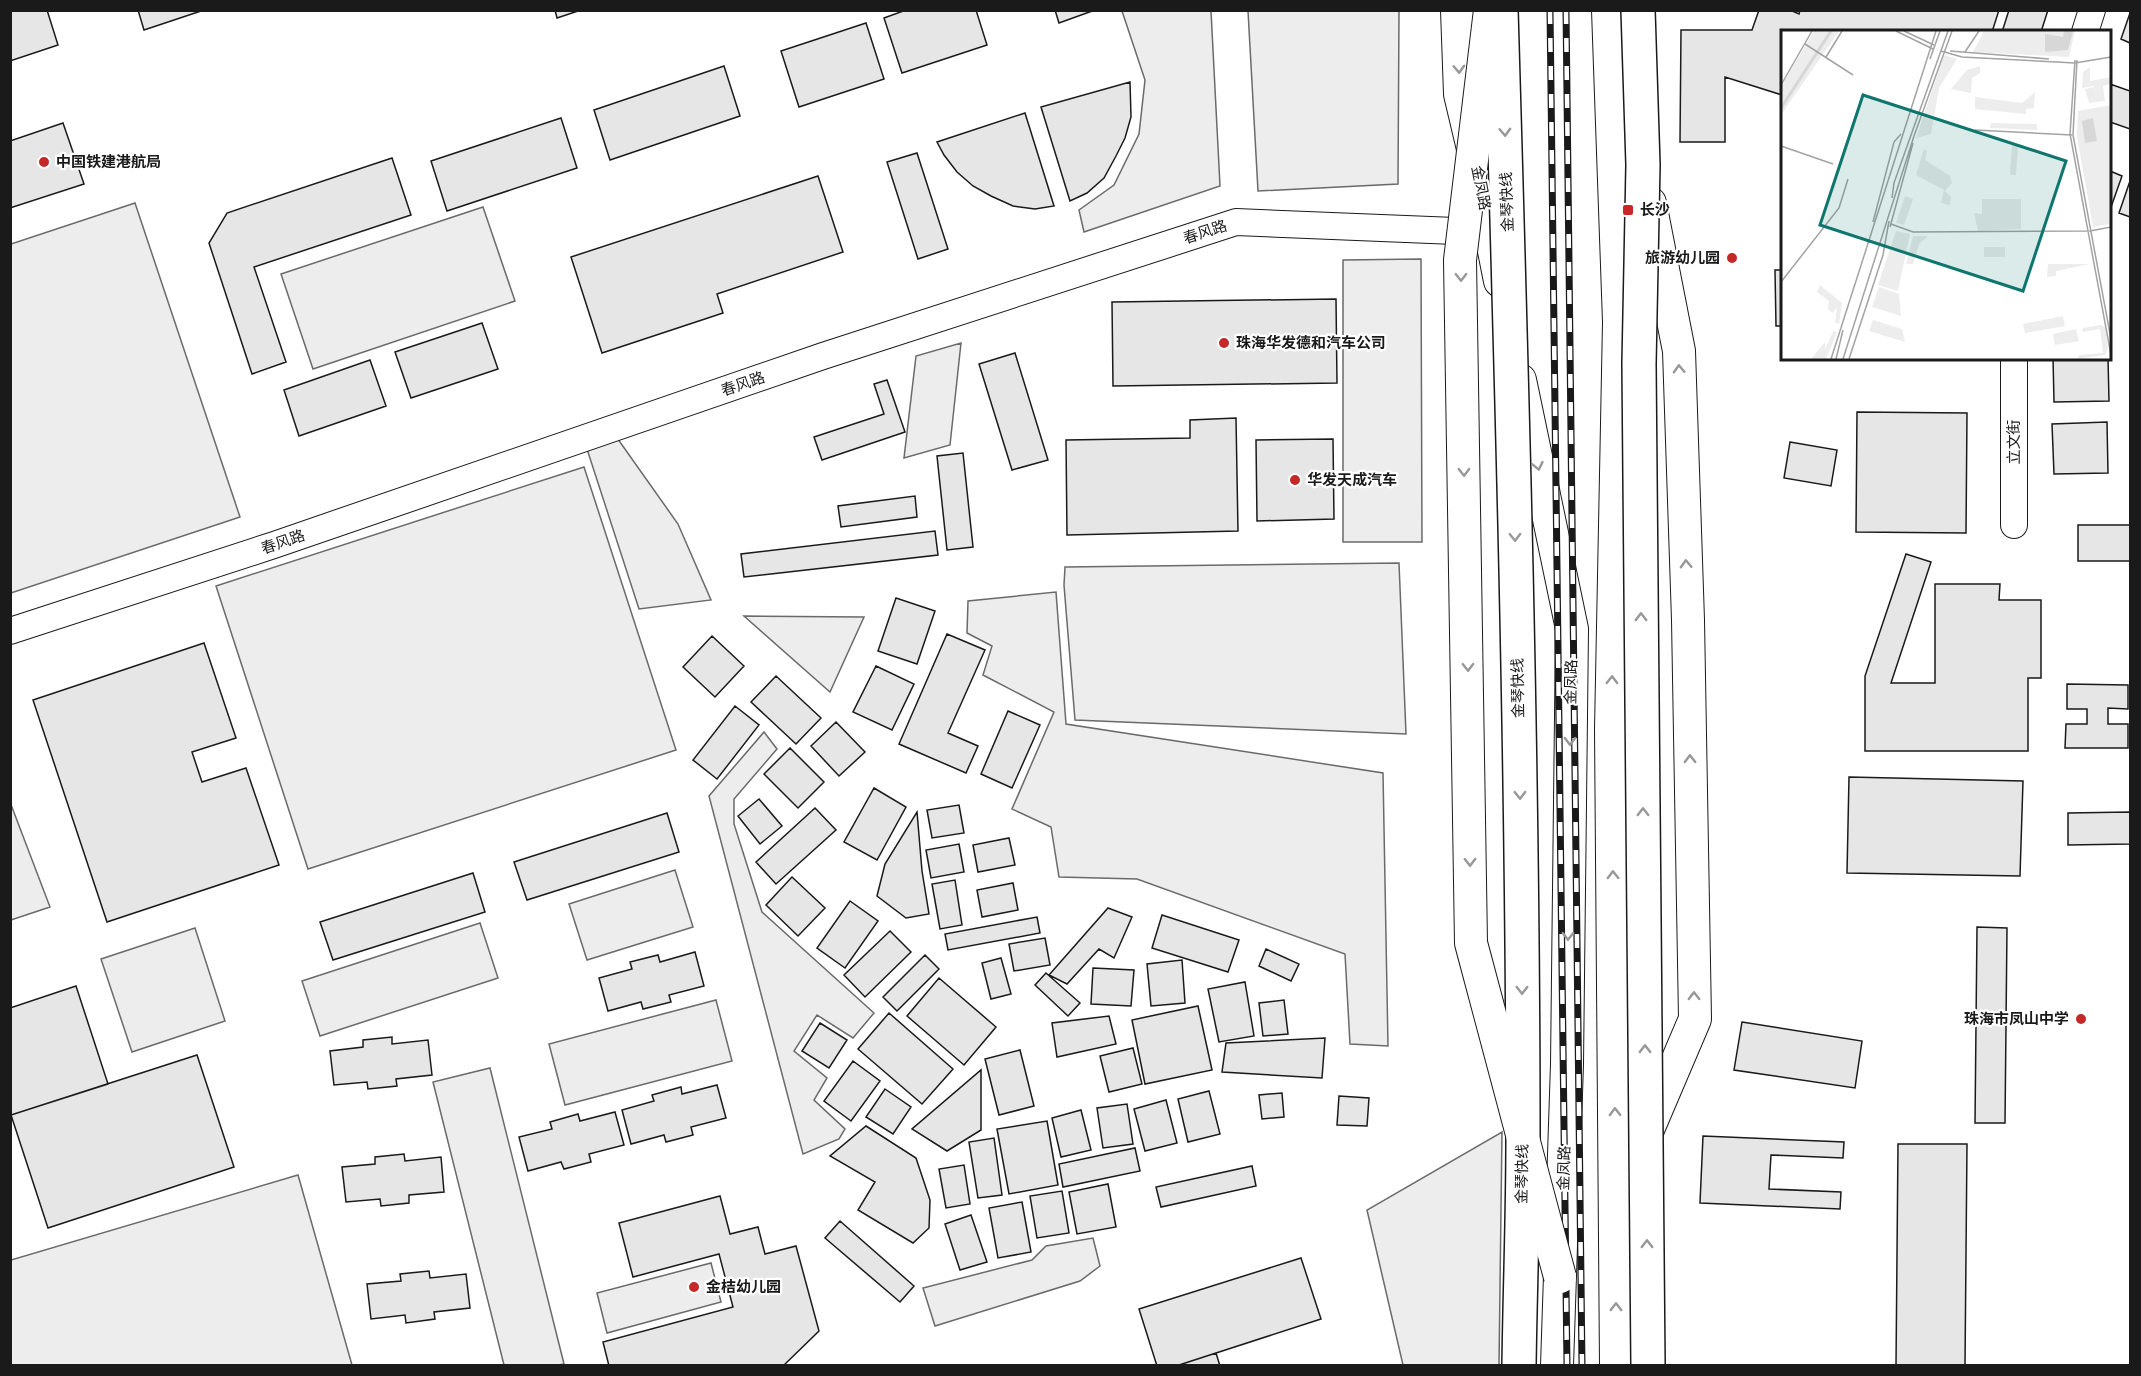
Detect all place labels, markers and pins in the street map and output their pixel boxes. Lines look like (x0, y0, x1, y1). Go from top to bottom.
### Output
place label: 中国铁建港航局 (56, 153, 161, 171)
marker: 中国铁建港航局 (37, 155, 51, 169)
place label: 长沙 (1640, 201, 1670, 219)
marker: 长沙 (1621, 203, 1635, 217)
place label: 旅游幼儿园 (1645, 249, 1720, 267)
marker: 旅游幼儿园 (1725, 251, 1739, 265)
place label: 珠海华发德和汽车公司 (1236, 334, 1386, 352)
marker: 珠海华发德和汽车公司 (1217, 336, 1231, 350)
place label: 华发天成汽车 (1307, 471, 1397, 489)
marker: 华发天成汽车 (1288, 473, 1302, 487)
place label: 珠海市凤山中学 (1964, 1010, 2069, 1028)
marker: 珠海市凤山中学 (2074, 1012, 2088, 1026)
place label: 金桔幼儿园 (706, 1278, 781, 1296)
marker: 金桔幼儿园 (687, 1280, 701, 1294)

